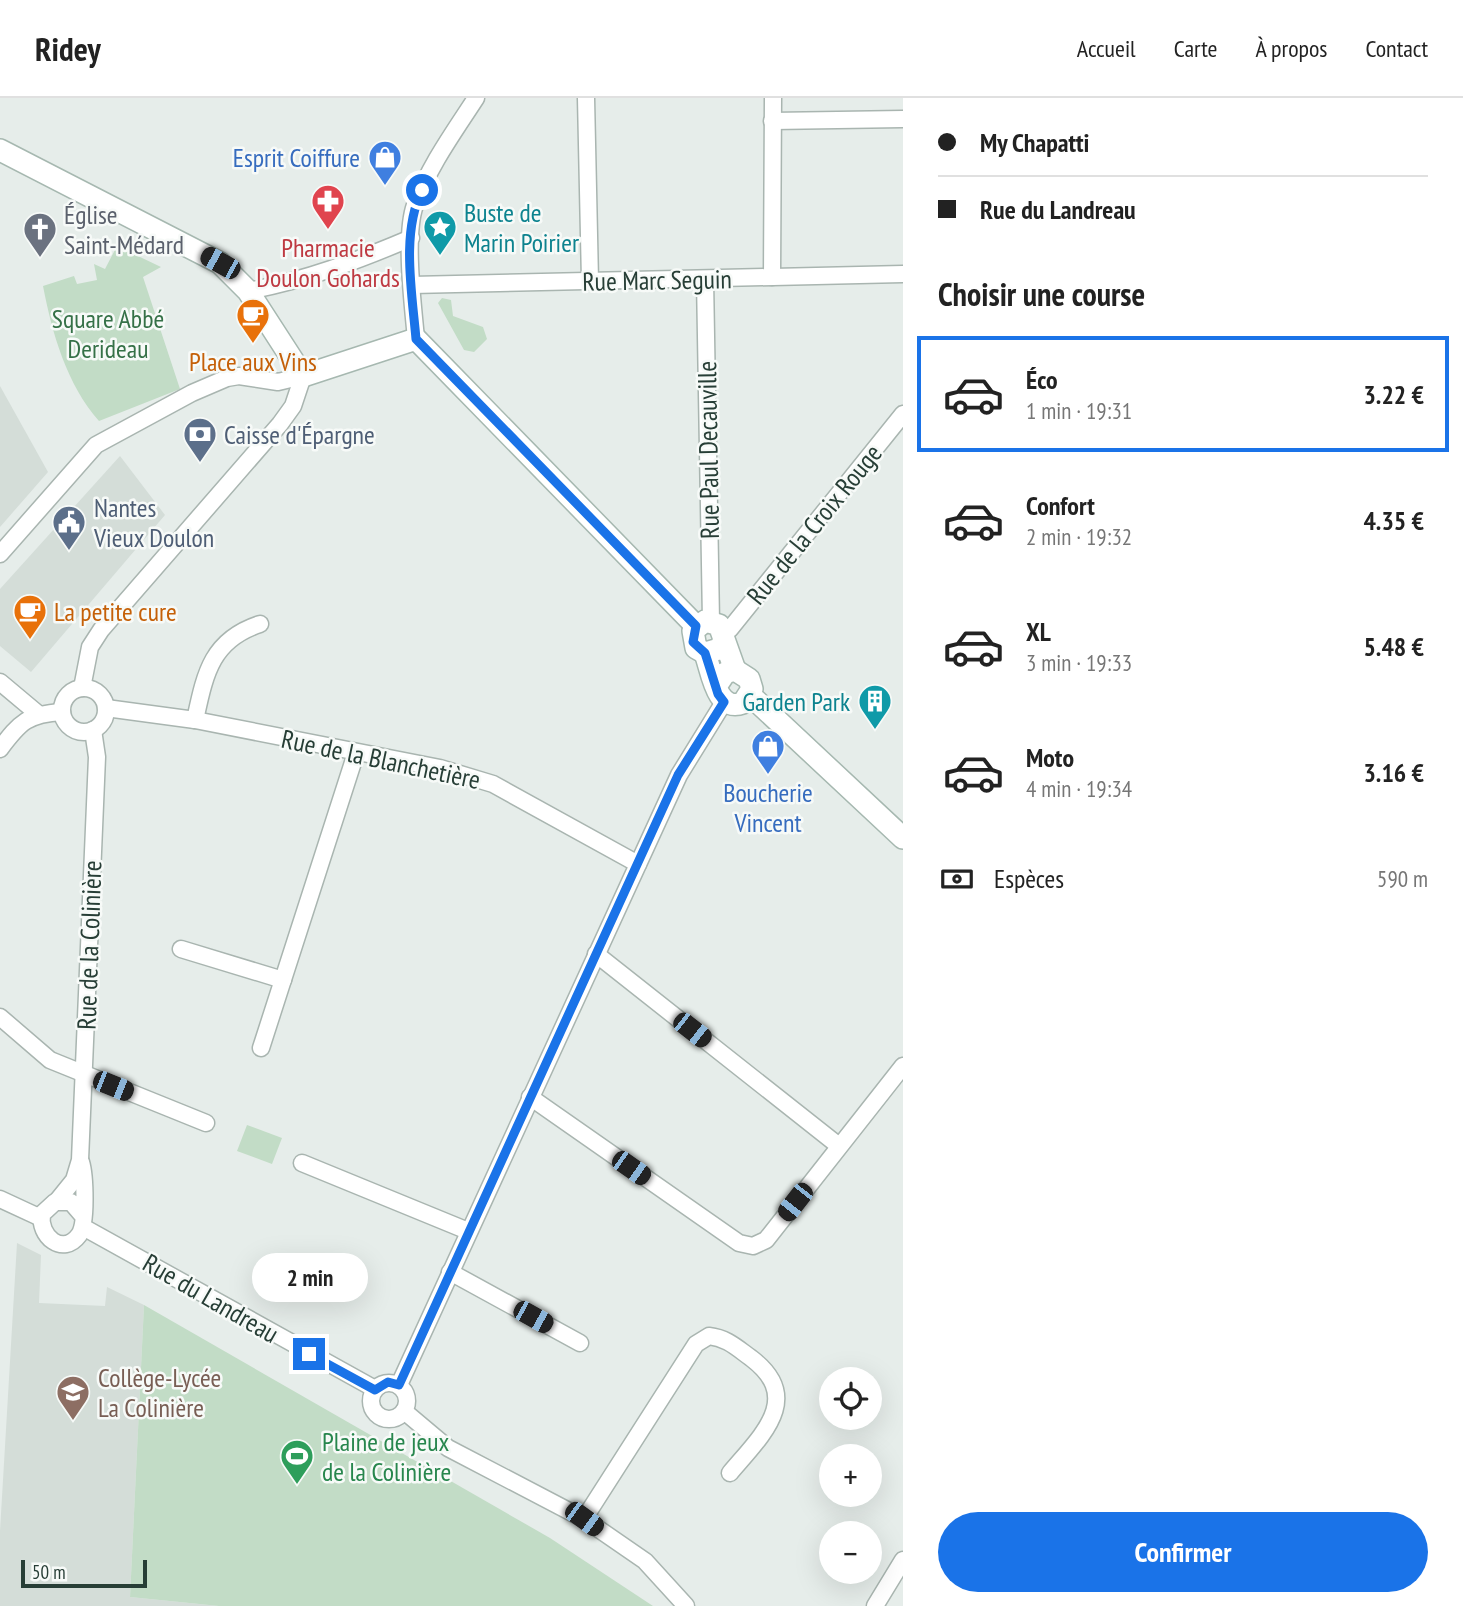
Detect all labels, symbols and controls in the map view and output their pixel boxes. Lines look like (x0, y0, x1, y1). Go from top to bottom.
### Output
text: Ridey (35, 27, 101, 70)
text: Accueil (1077, 33, 1136, 64)
text: Carte (1174, 33, 1217, 64)
text: À propos (1255, 33, 1327, 64)
text: Contact (1365, 33, 1428, 64)
text: My Chapatti (980, 126, 1089, 159)
shop icon: Esprit Coiffure (366, 138, 404, 187)
place label: Esprit Coiffure (233, 141, 360, 174)
route start (406, 174, 438, 206)
pharmacy icon: Pharmacie Doulon Gohards (309, 182, 347, 231)
text: Rue du Landreau (980, 193, 1136, 226)
place label: Buste de Marin Poirier (464, 196, 579, 259)
place label: Église Saint-Médard (64, 198, 184, 261)
place icon: Buste de Marin Poirier (421, 208, 459, 257)
church icon: Église Saint-Médard (21, 210, 59, 259)
place label: Pharmacie Doulon Gohards (256, 231, 400, 294)
car (197, 244, 244, 282)
street label: Rue Marc Seguin (582, 262, 732, 298)
text: Choisir une course (938, 273, 1145, 315)
cafe icon: Place aux Vins (234, 296, 272, 345)
park label: Square Abbé Derideau (52, 302, 164, 365)
place label: Place aux Vins (189, 345, 317, 378)
street label: Rue Paul Decauville (690, 361, 726, 539)
icon: car (942, 363, 1005, 426)
text: Éco (1026, 363, 1058, 396)
text: 3.22 € (1363, 378, 1424, 411)
text: 1 min · 19:31 (1026, 396, 1132, 425)
bank icon: Caisse d'Épargne (181, 415, 219, 464)
place label: Caisse d'Épargne (224, 418, 375, 451)
street label: Rue de la Croix Rouge (739, 437, 889, 611)
icon: car (942, 489, 1005, 552)
text: Confort (1026, 489, 1095, 522)
place label: Nantes Vieux Doulon (93, 491, 214, 554)
public building icon: Nantes Vieux Doulon (50, 503, 88, 552)
text: 4.35 € (1363, 504, 1424, 537)
text: 2 min · 19:32 (1026, 522, 1132, 551)
cafe icon: La petite cure (11, 592, 49, 641)
place label: La petite cure (54, 595, 177, 628)
icon: car (942, 615, 1005, 678)
text: XL (1026, 615, 1051, 648)
text: 5.48 € (1363, 630, 1424, 663)
text: 3 min · 19:33 (1026, 648, 1132, 677)
building icon: Garden Park (856, 682, 894, 731)
place label: Garden Park (742, 685, 850, 718)
street label: Rue de la Blanchetière (279, 722, 483, 796)
shop icon: Boucherie Vincent (749, 727, 787, 776)
icon: car (942, 741, 1005, 804)
text: Moto (1026, 741, 1074, 774)
text: 3.16 € (1363, 756, 1424, 789)
text: 4 min · 19:34 (1026, 774, 1132, 803)
place label: Boucherie Vincent (723, 776, 813, 839)
street label: Rue de la Colinière (70, 860, 108, 1030)
icon: cash (938, 860, 976, 898)
text: Espèces (994, 862, 1064, 895)
text: 590 m (1377, 864, 1428, 893)
car (669, 1009, 716, 1051)
car (90, 1068, 137, 1104)
car (608, 1147, 655, 1189)
car (774, 1179, 817, 1225)
street label: Rue du Landreau (137, 1246, 285, 1350)
callout: 2 min (251, 1252, 367, 1302)
text: 2 min (287, 1263, 333, 1292)
car (510, 1298, 557, 1336)
route end (293, 1338, 325, 1370)
place label: Collège-Lycée La Colinière (98, 1361, 221, 1424)
map controls (819, 1367, 882, 1584)
button: locate (819, 1367, 882, 1430)
school or university icon: Collège-Lycée La Colinière (54, 1373, 92, 1422)
place label: Plaine de jeux de la Colinière (322, 1425, 451, 1488)
sports icon: Plaine de jeux de la Colinière (278, 1437, 316, 1486)
button: + (819, 1444, 882, 1507)
car (561, 1498, 608, 1540)
button: Confirmer (938, 1512, 1428, 1592)
button: − (819, 1521, 882, 1584)
scale bar (21, 1557, 147, 1589)
text: 50 m (32, 1560, 66, 1584)

